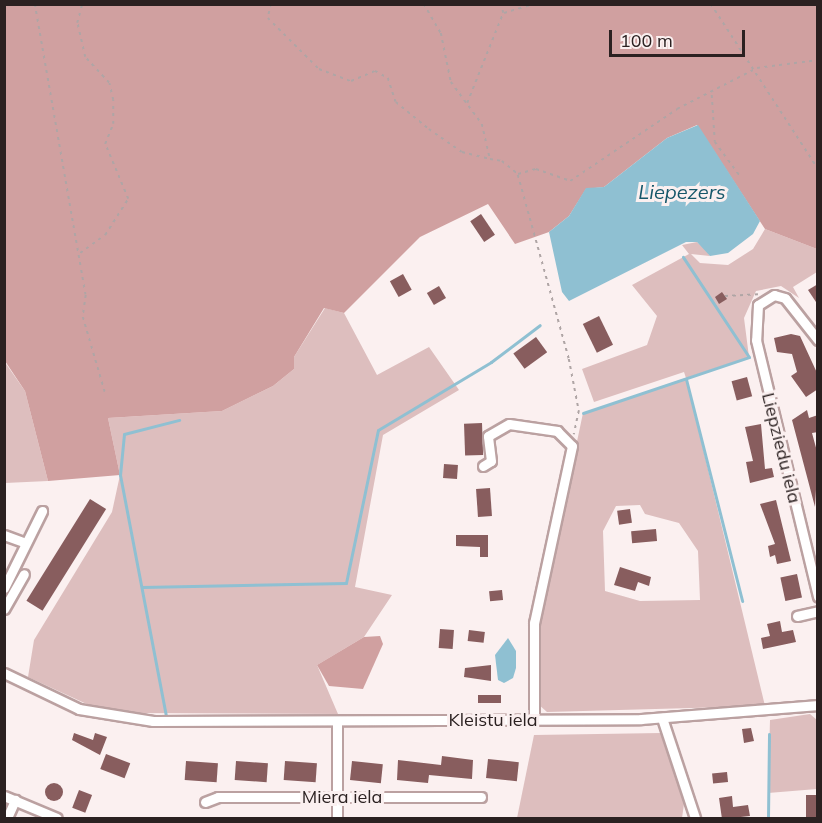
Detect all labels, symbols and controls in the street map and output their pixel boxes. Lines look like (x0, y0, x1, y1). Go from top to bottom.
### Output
scale bar (612, 18, 748, 56)
text: 100 m (620, 29, 673, 52)
water label: Liepezers (638, 179, 726, 203)
street label: Liepziedu iela (757, 391, 805, 505)
street label: Kleistu iela (448, 709, 538, 731)
street label: Miera iela (302, 786, 382, 808)

